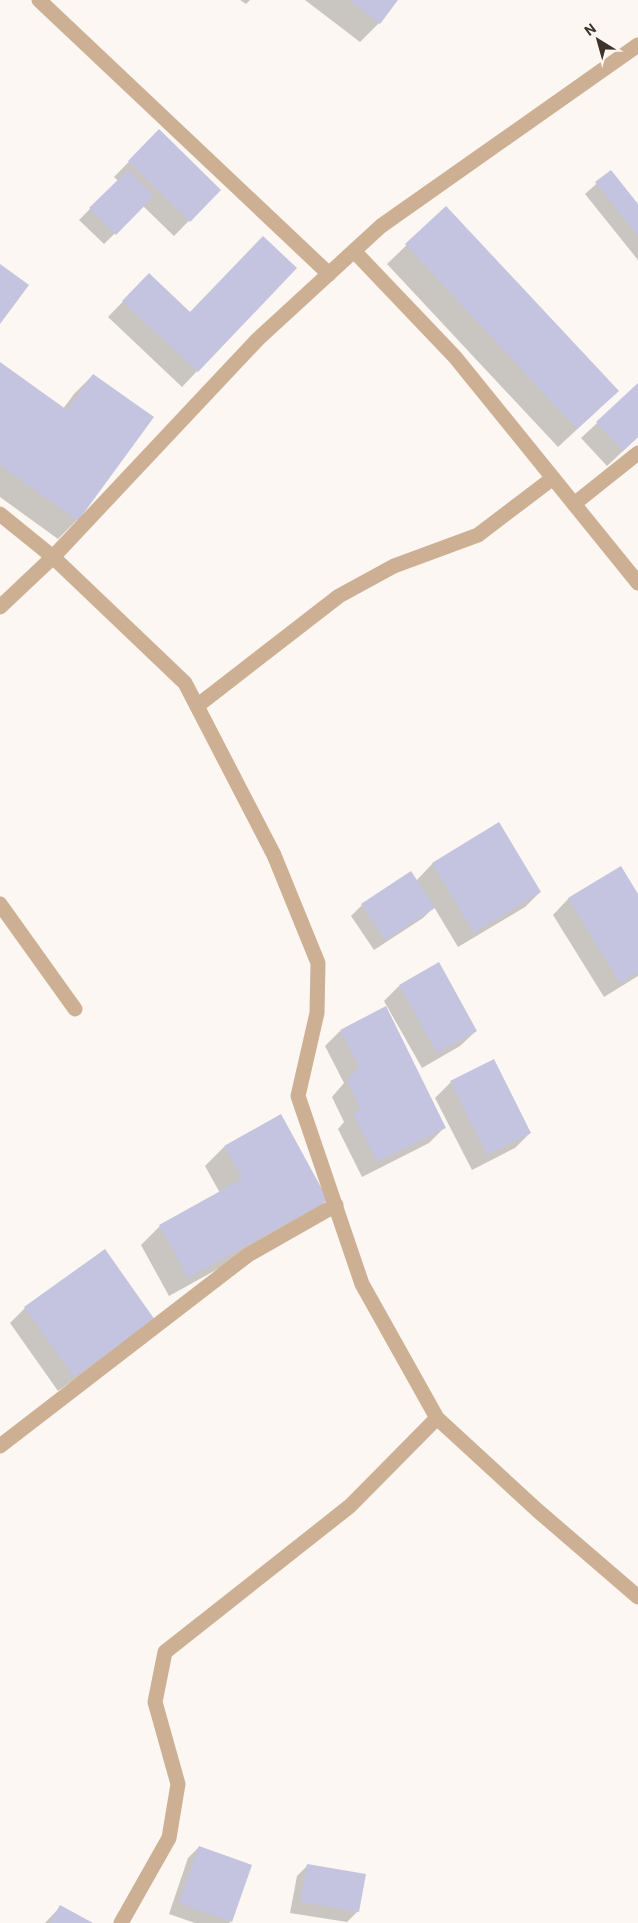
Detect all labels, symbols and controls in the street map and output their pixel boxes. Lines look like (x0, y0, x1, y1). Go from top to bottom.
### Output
north arrow (573, 15, 623, 65)
text: N (581, 20, 599, 39)

